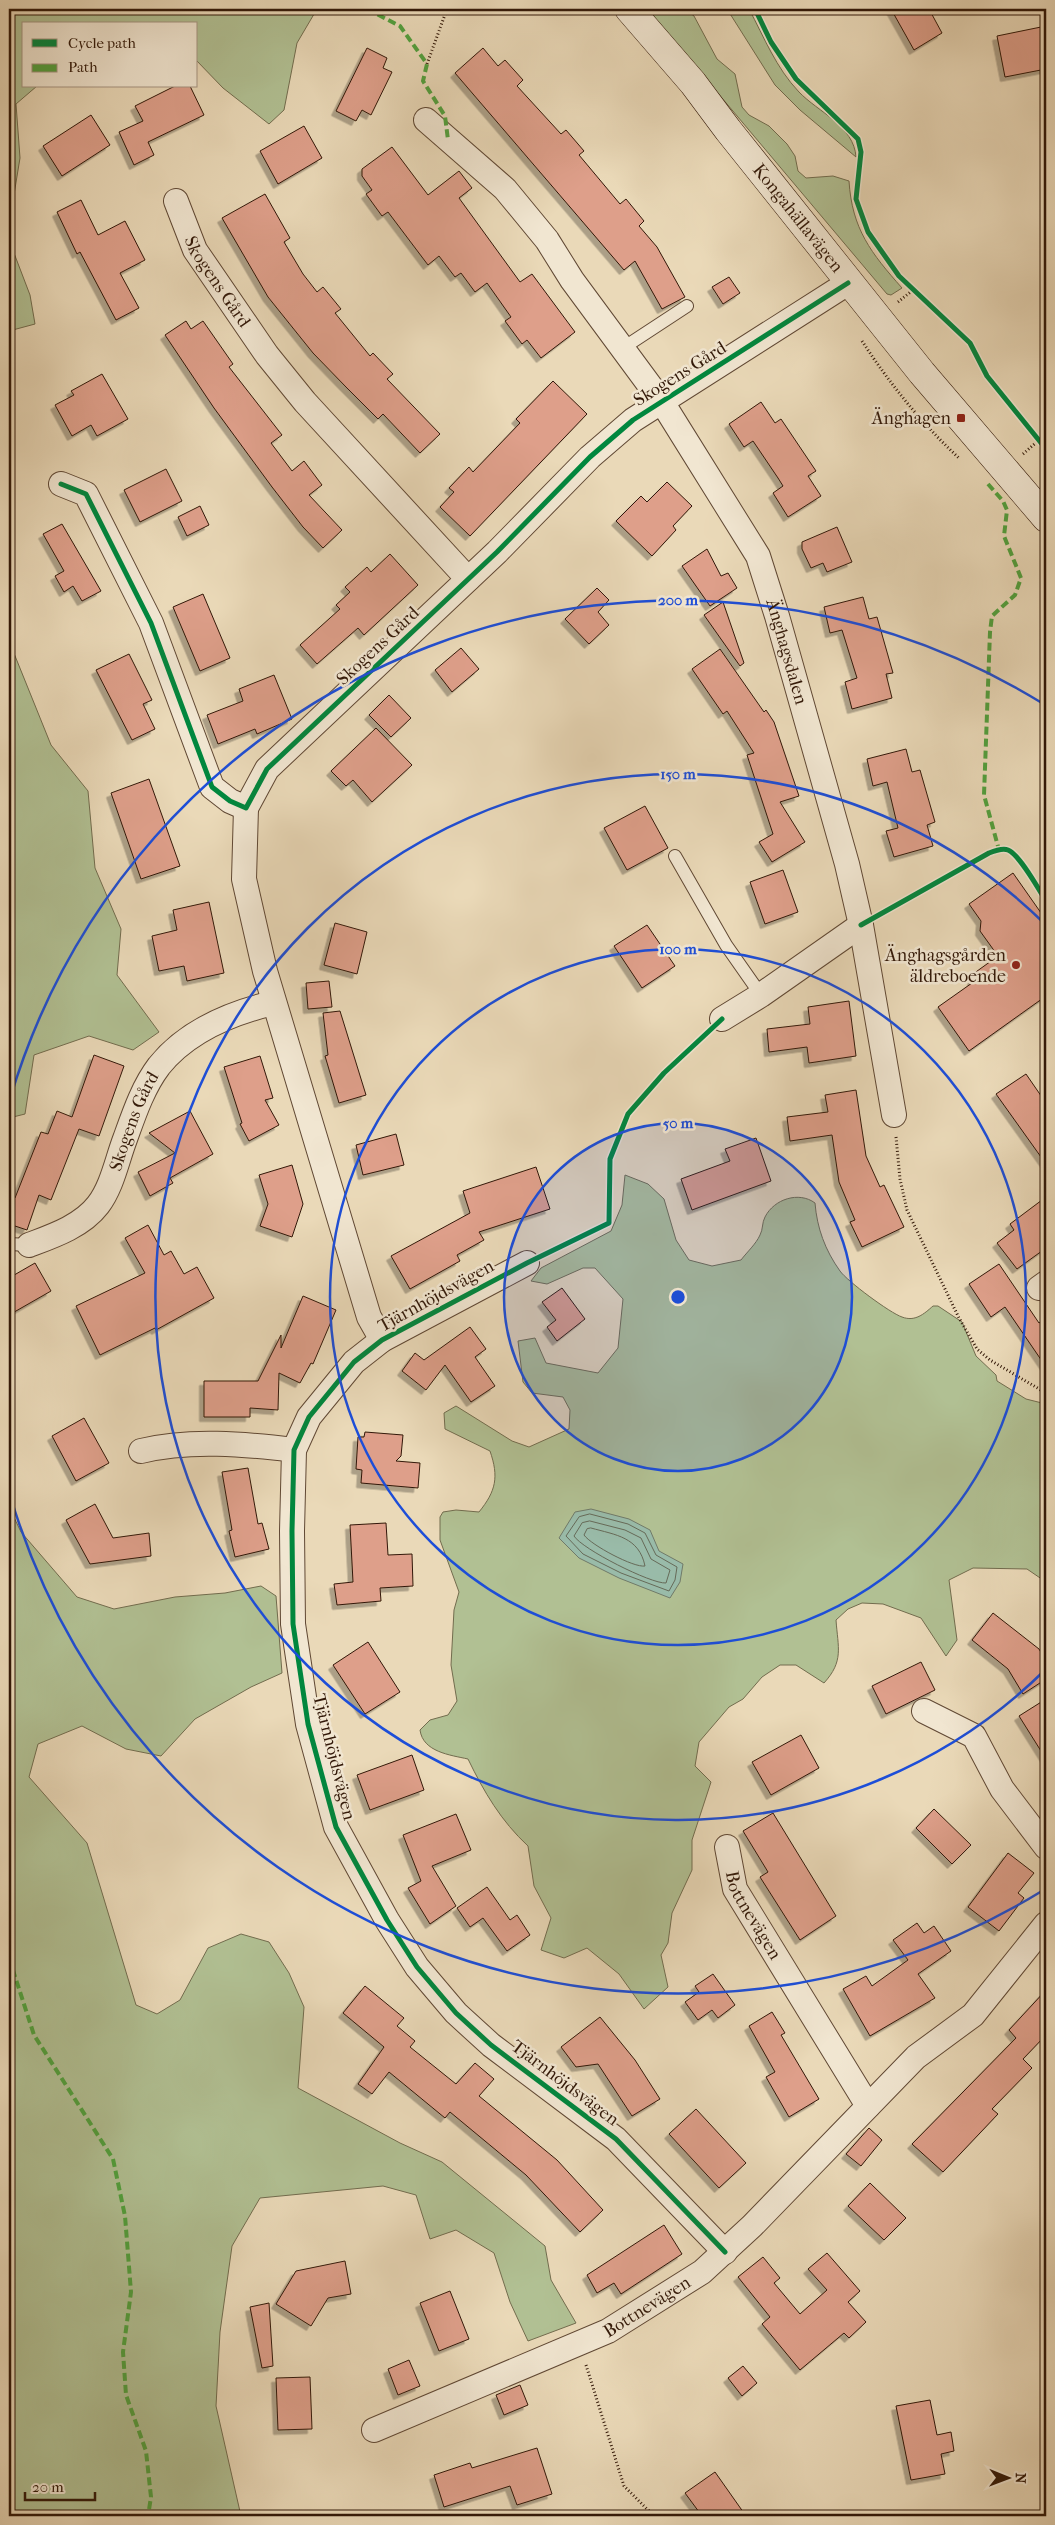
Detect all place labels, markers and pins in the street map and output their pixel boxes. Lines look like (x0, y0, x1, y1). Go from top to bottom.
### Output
place label: Änghagen (871, 407, 952, 429)
marker: Änghagen (955, 412, 967, 424)
place label: Änghagsgården äldreboende (884, 944, 1007, 987)
marker: Änghagsgården äldreboende (1010, 959, 1022, 971)
centre of rings (669, 1288, 687, 1306)

